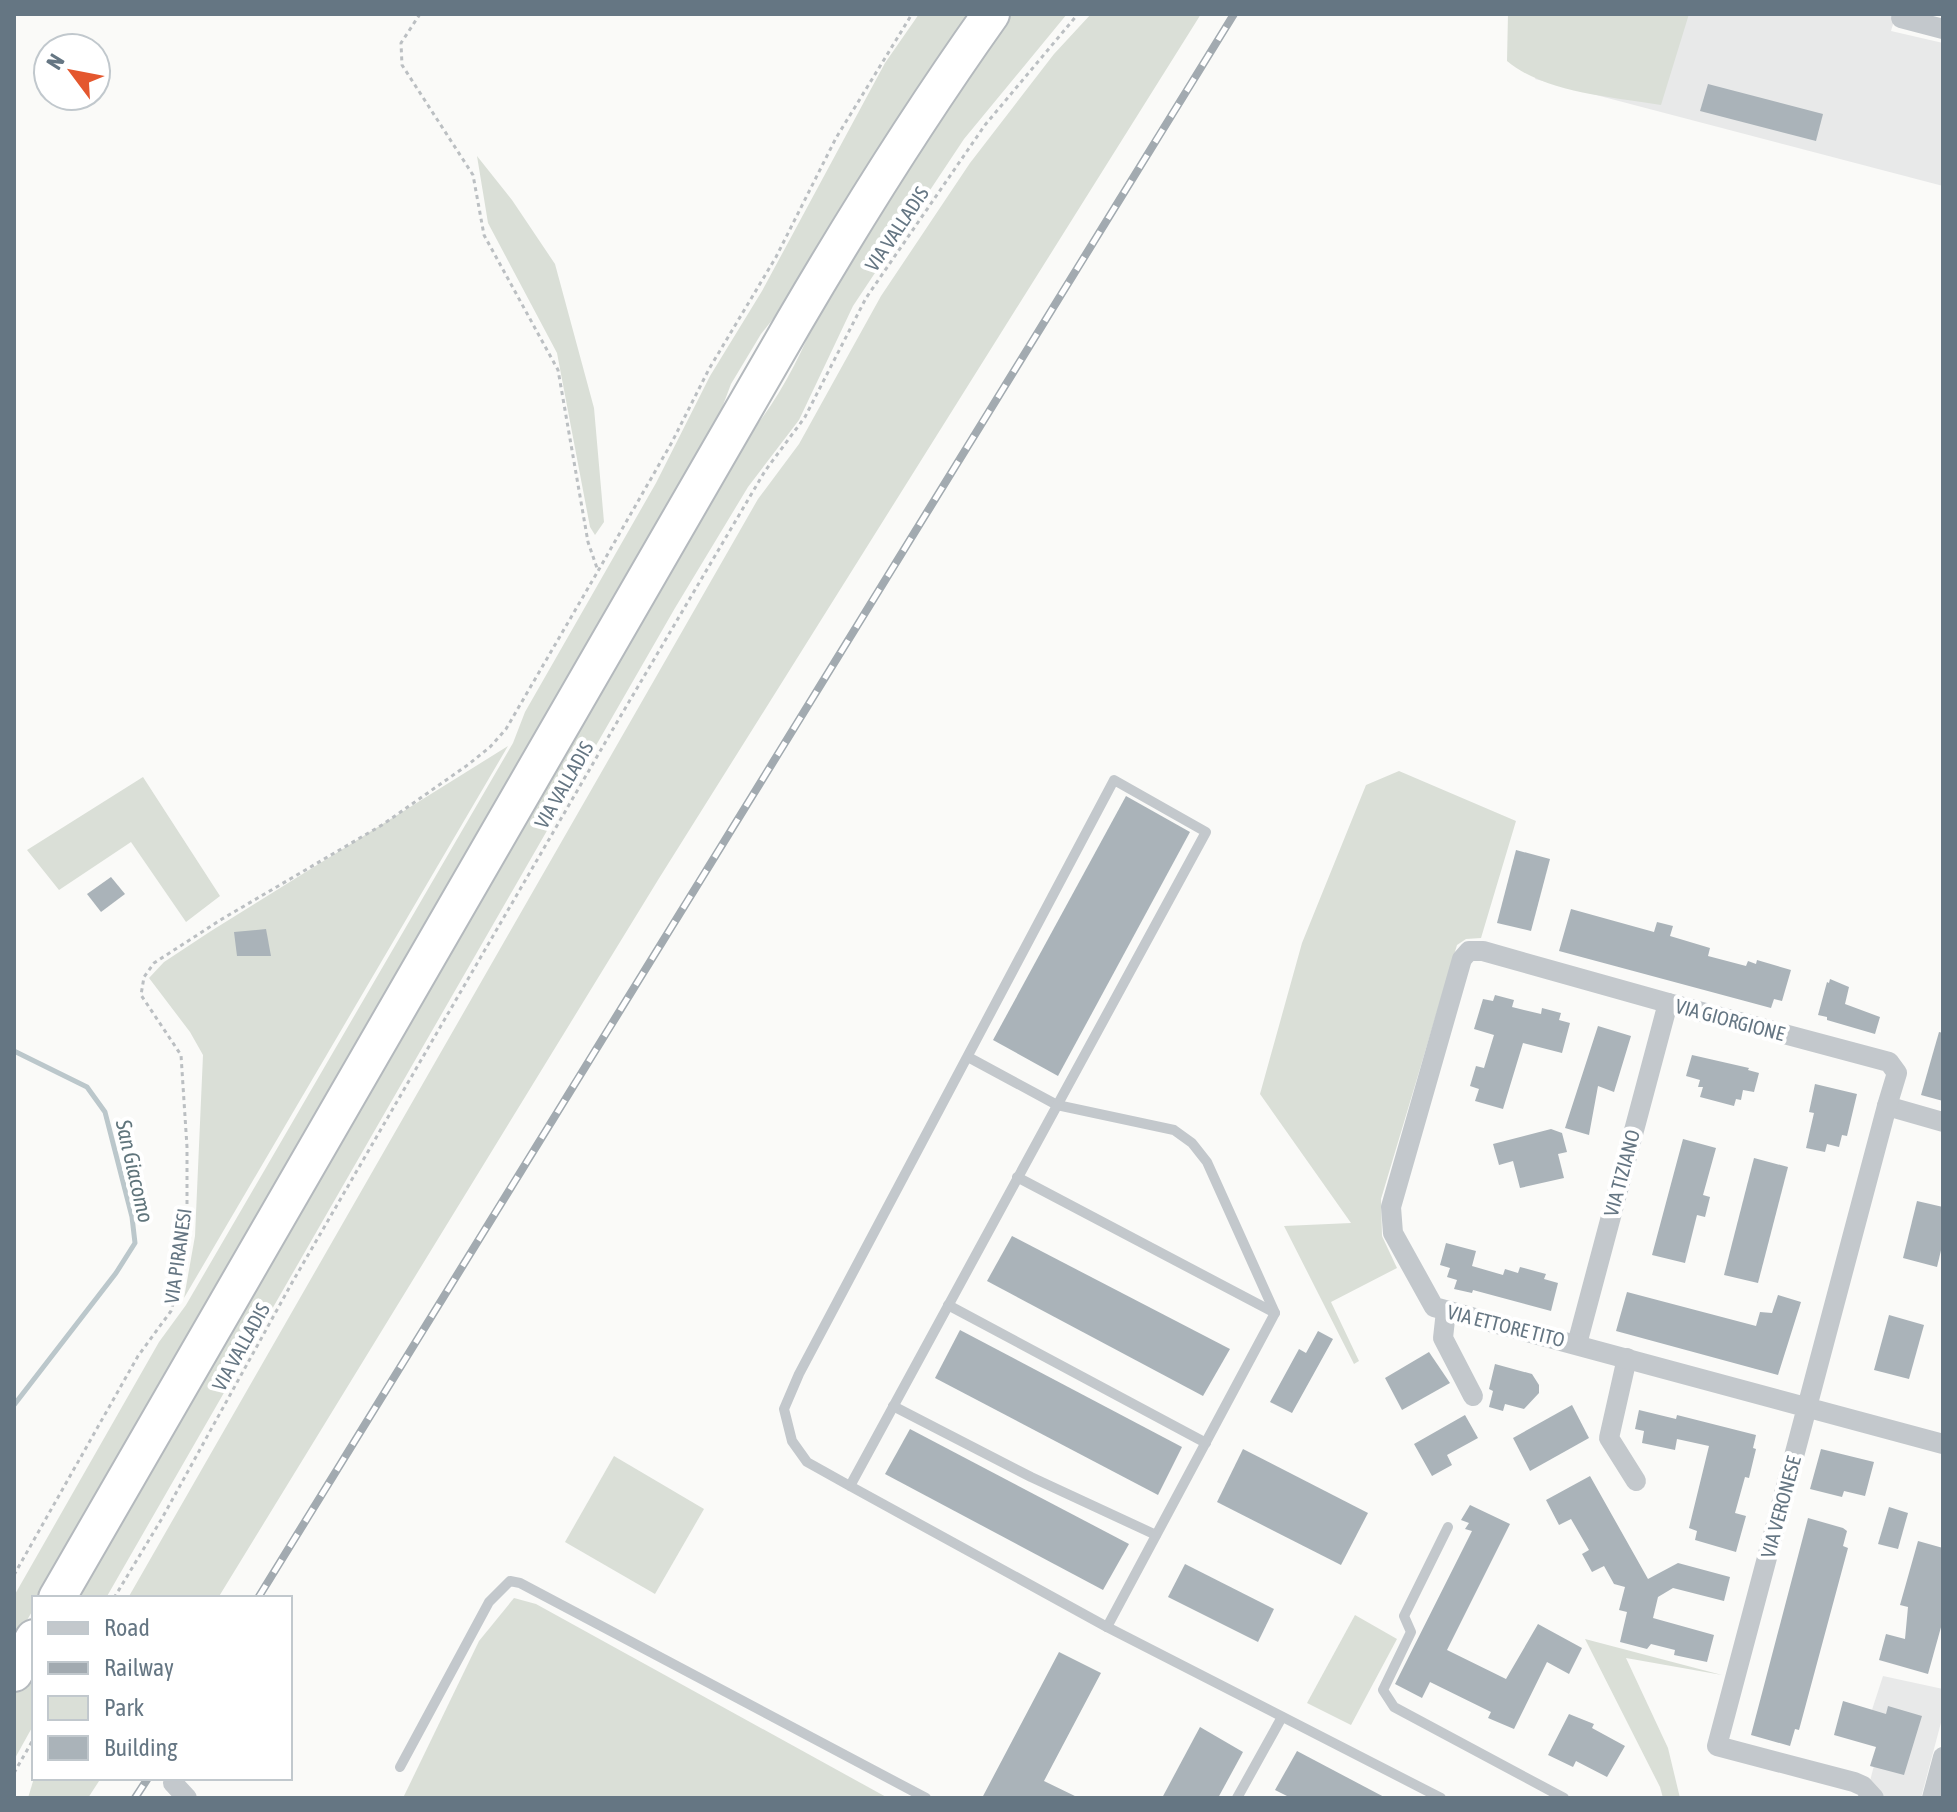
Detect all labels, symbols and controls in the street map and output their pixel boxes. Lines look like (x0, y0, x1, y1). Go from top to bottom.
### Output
north arrow (32, 32, 112, 112)
text: N (41, 49, 70, 74)
street label: VIA VALLADIS (860, 182, 933, 275)
street label: VIA VALLADIS (529, 737, 598, 832)
street label: VIA GIORGIONE (1673, 994, 1788, 1045)
water label: San Giacomo (110, 1116, 159, 1225)
street label: VIA TIZIANO (1599, 1127, 1644, 1219)
street label: VIA PIRANESI (159, 1207, 196, 1305)
street label: VIA VALLADIS (207, 1299, 274, 1395)
street label: VIA ETTORE TITO (1445, 1300, 1567, 1351)
street label: VIA VERONESE (1756, 1453, 1805, 1560)
legend (32, 1596, 292, 1780)
text: Road (104, 1614, 150, 1641)
text: Railway (104, 1654, 174, 1681)
text: Park (104, 1694, 145, 1721)
text: Building (104, 1734, 178, 1761)

